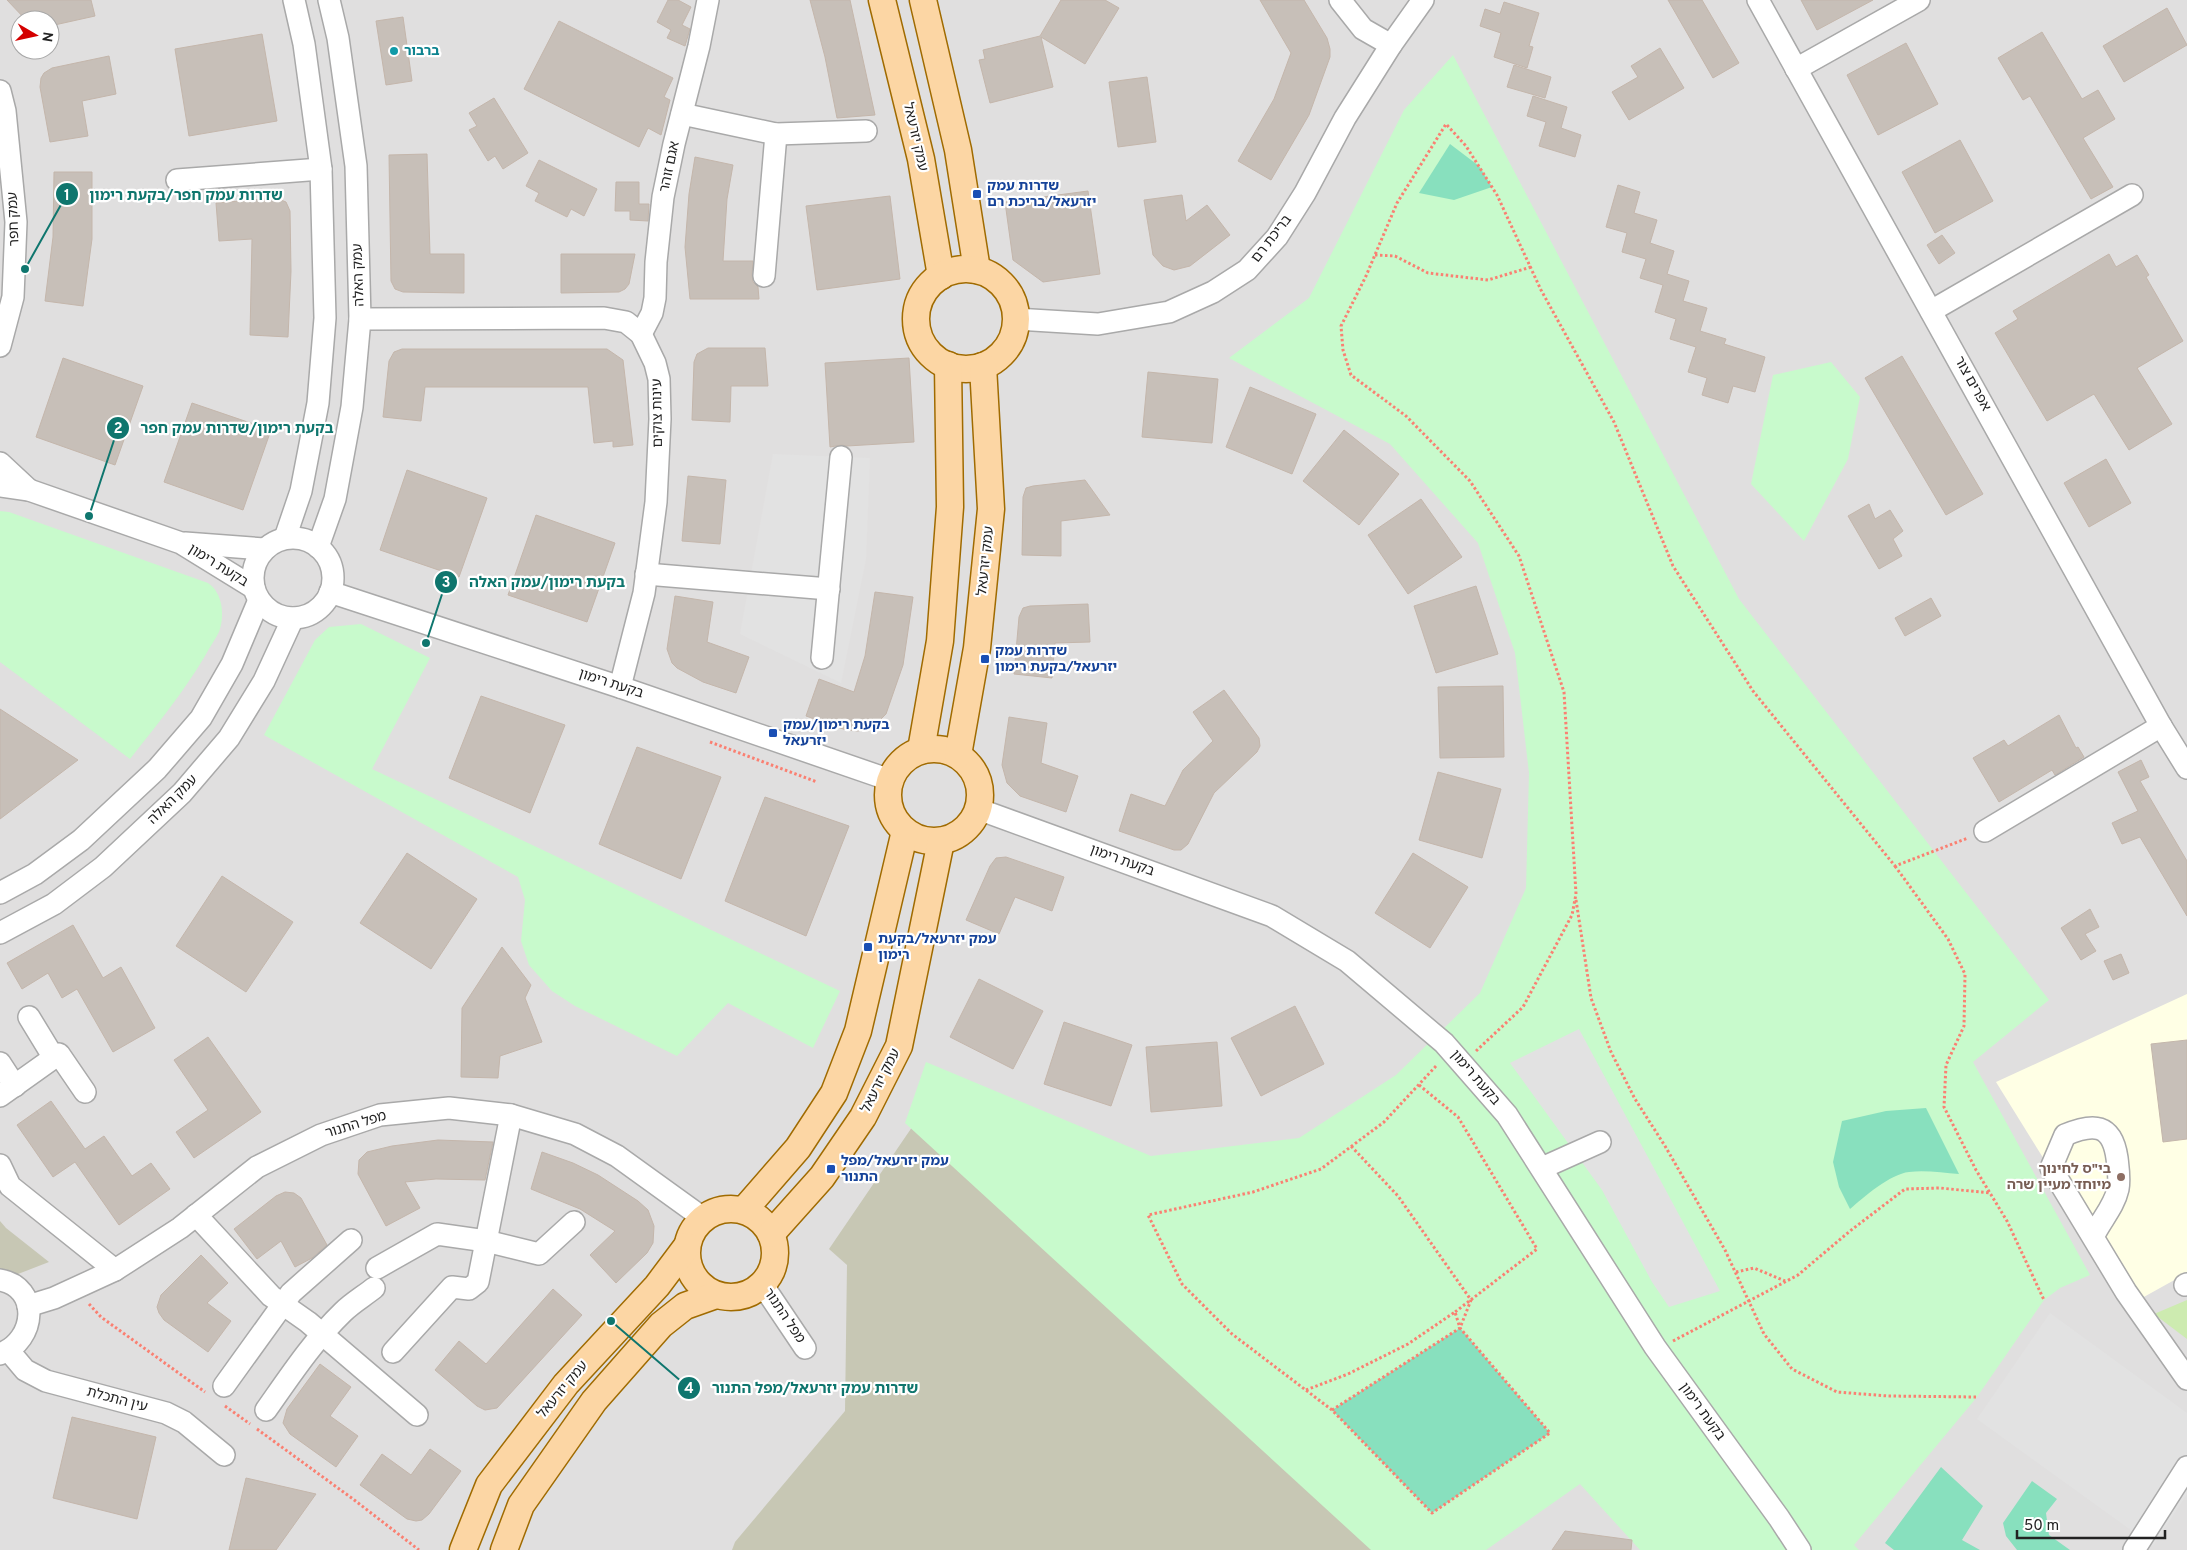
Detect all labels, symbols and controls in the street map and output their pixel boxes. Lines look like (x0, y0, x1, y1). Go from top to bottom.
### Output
north arrow (10, 10, 60, 60)
text: N (37, 30, 56, 43)
place label: ברבור (404, 43, 440, 60)
marker: ברבור (388, 45, 400, 57)
street label: עמק יזרעאל (899, 101, 931, 173)
street label: אגם זוהר (656, 140, 684, 194)
place label: שדרות עמק יזרעאל/בריכת רם (987, 178, 1096, 211)
callout: שדרות עמק חפר/בקעת רימון (54, 179, 293, 209)
text: 1 (64, 187, 70, 206)
text: שדרות עמק חפר/בקעת רימון (89, 187, 283, 206)
marker: שדרות עמק יזרעאל/בריכת רם (971, 188, 983, 200)
street label: עמק חפר (5, 191, 23, 247)
street label: בריכת רם (1248, 212, 1296, 266)
street label: עמק האלה (349, 243, 369, 307)
street label: אפרים צור (1950, 354, 1994, 415)
street label: עינות צוקים (649, 378, 667, 448)
callout: בקעת רימון/שדרות עמק חפר (105, 413, 344, 443)
text: 2 (113, 420, 123, 439)
text: בקעת רימון/שדרות עמק חפר (140, 420, 334, 439)
street label: עמק יזרעאל (974, 525, 998, 597)
street label: בקעת רימון (185, 541, 251, 591)
callout: בקעת רימון/עמק האלה (434, 567, 635, 597)
text: 3 (442, 574, 451, 593)
text: בקעת רימון/עמק האלה (469, 574, 625, 593)
place label: שדרות עמק יזרעאל/בקעת רימון (995, 643, 1117, 676)
marker: שדרות עמק יזרעאל/בקעת רימון (979, 653, 991, 665)
street label: בקעת רימון (576, 666, 646, 702)
place label: בקעת רימון/עמק יזרעאל (783, 717, 890, 750)
marker: בקעת רימון/עמק יזרעאל (767, 727, 779, 739)
street label: עמק האלה (145, 772, 201, 828)
street label: בקעת רימון (1087, 841, 1157, 881)
place label: עמק יזרעאל/בקעת רימון (878, 931, 997, 964)
marker: עמק יזרעאל/בקעת רימון (862, 941, 874, 953)
street label: עמק יזרעאל (858, 1046, 904, 1116)
street label: בקעת רימון (1446, 1047, 1504, 1109)
street label: מפל התנור (323, 1108, 389, 1142)
place label: עמק יזרעאל/מפל התנור (841, 1153, 949, 1186)
place label: בי"ס לחינוך מיוחד מעיין שרה (2007, 1161, 2111, 1194)
marker: עמק יזרעאל/מפל התנור (825, 1163, 837, 1175)
marker: בי"ס לחינוך מיוחד מעיין שרה (2115, 1171, 2127, 1183)
street label: מפל התנור (759, 1285, 809, 1347)
street label: עמק יזרעאל (534, 1358, 592, 1422)
callout: שדרות עמק יזרעאל/מפל התנור (677, 1373, 928, 1403)
text: 4 (684, 1380, 694, 1399)
text: שדרות עמק יזרעאל/מפל התנור (712, 1380, 918, 1399)
street label: בקעת רימון (1675, 1380, 1729, 1444)
street label: עין התכלת (85, 1384, 149, 1416)
scale bar (2017, 1508, 2164, 1540)
text: 50 m (2024, 1517, 2059, 1536)

